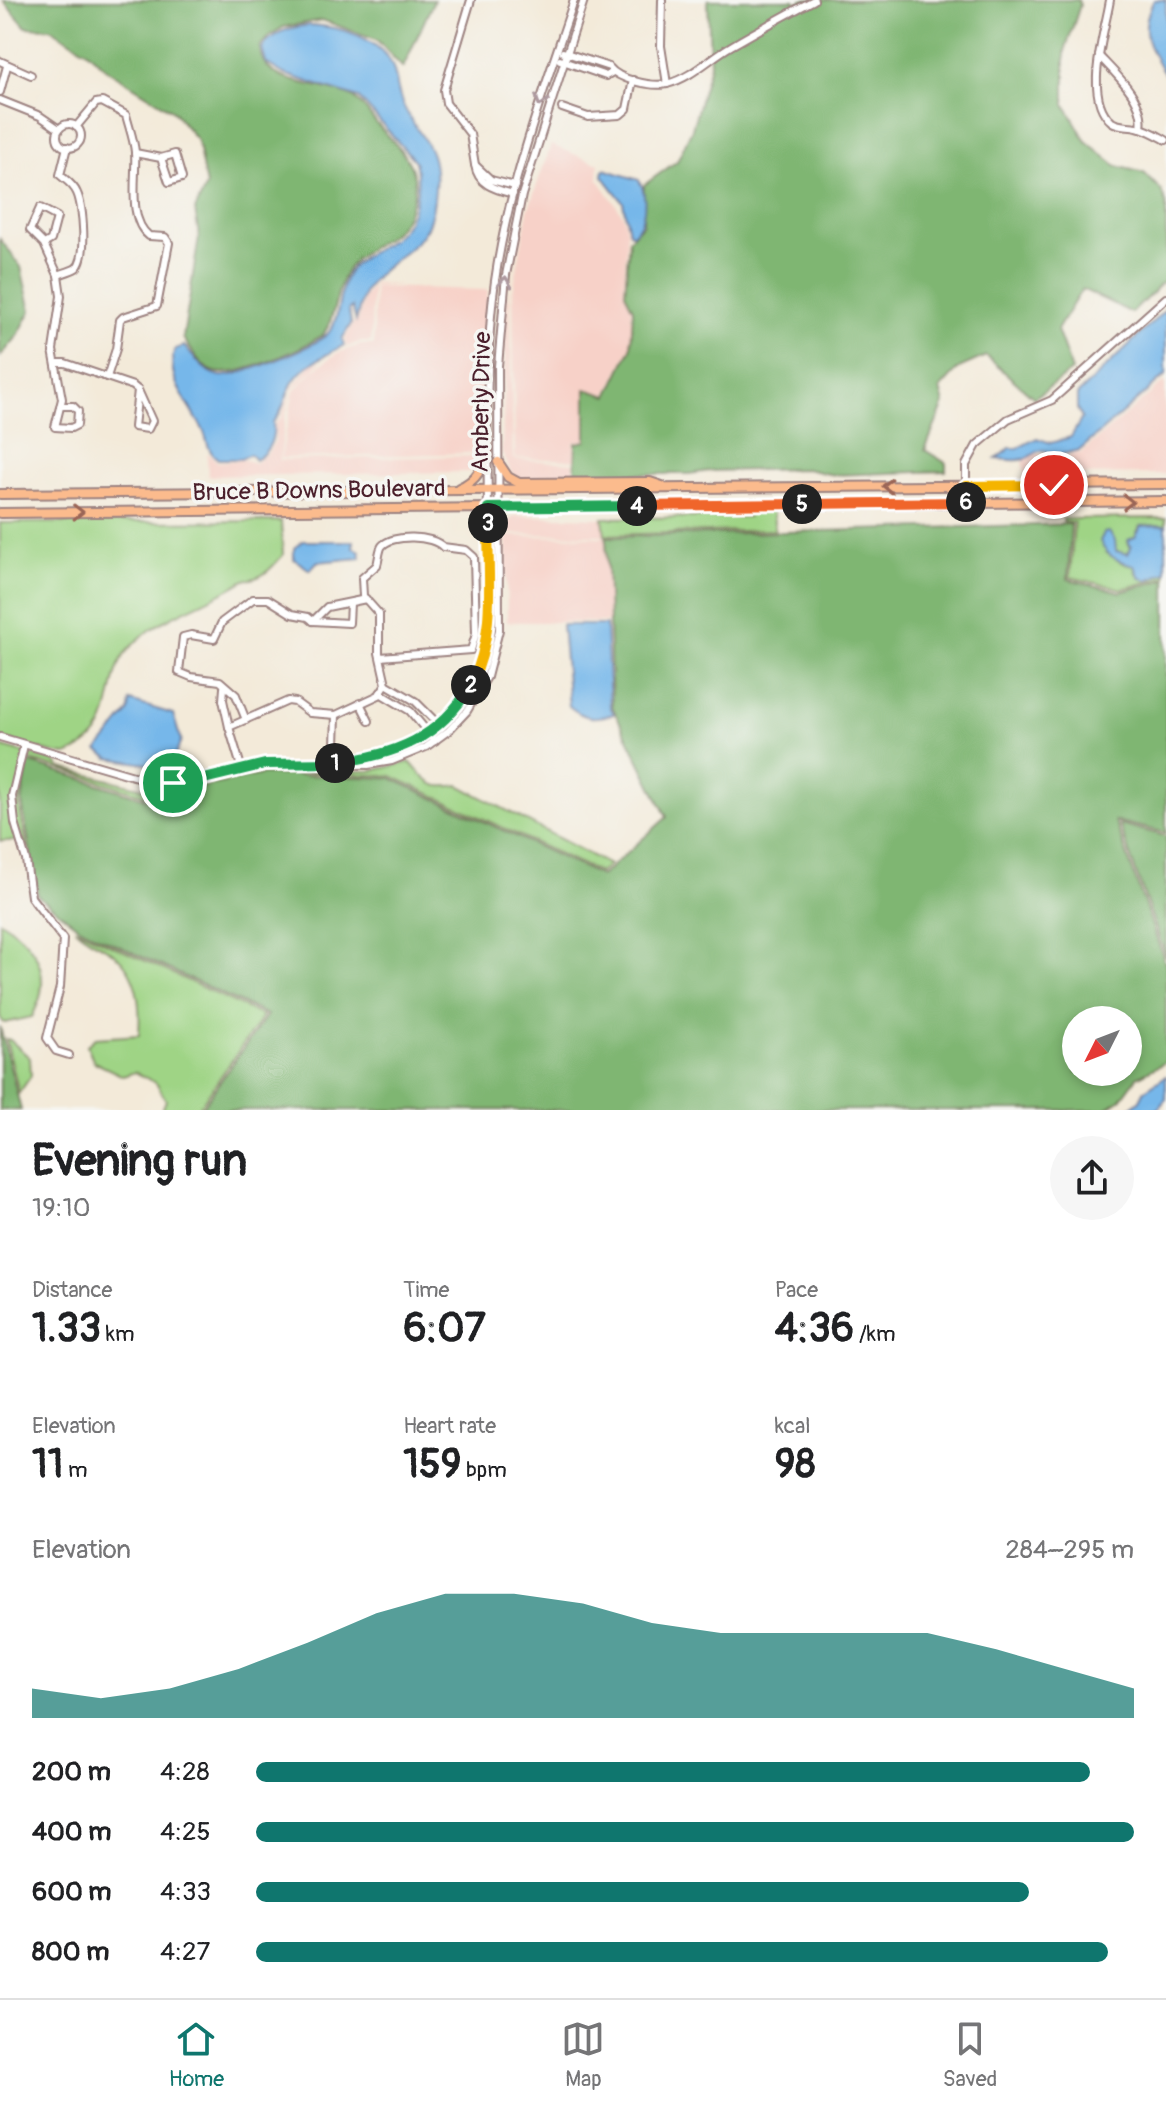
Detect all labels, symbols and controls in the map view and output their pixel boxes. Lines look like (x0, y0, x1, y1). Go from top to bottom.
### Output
one-way arrow (535, 93, 551, 107)
one-way arrow (497, 275, 514, 288)
street label: Amberly Drive (466, 331, 497, 473)
pin (1020, 451, 1088, 519)
icon: check (1032, 463, 1076, 507)
street label: Bruce B Downs Boulevard (192, 474, 446, 507)
one-way arrow (881, 477, 894, 495)
pin: 6 (946, 482, 986, 522)
pin: 5 (782, 484, 822, 524)
pin: 4 (617, 486, 657, 526)
text: 6 (960, 488, 972, 516)
text: 5 (796, 490, 808, 518)
text: 4 (631, 492, 643, 520)
one-way arrow (1122, 493, 1135, 511)
pin: 3 (468, 503, 508, 543)
one-way arrow (72, 504, 85, 521)
text: 3 (482, 509, 494, 537)
pin: 2 (451, 665, 491, 705)
text: 2 (465, 671, 477, 699)
pin: 1 (315, 743, 355, 783)
pin (139, 749, 207, 817)
text: 1 (331, 749, 339, 777)
icon: arrive (151, 761, 195, 805)
north arrow (1062, 1006, 1142, 1086)
map controls (1062, 1006, 1142, 1086)
text: Evening run (32, 1134, 247, 1189)
button: share (1050, 1136, 1134, 1220)
text: 19:10 (32, 1192, 90, 1224)
text: Distance (32, 1276, 112, 1304)
text: Time (403, 1276, 449, 1304)
text: Pace (775, 1276, 818, 1304)
text: 1.33 (32, 1304, 101, 1353)
text: 6:07 (403, 1304, 486, 1353)
text: 4:36 (775, 1304, 854, 1353)
text: km (101, 1320, 135, 1348)
text: /km (854, 1320, 896, 1348)
text: Elevation (32, 1412, 116, 1440)
text: Heart rate (403, 1412, 496, 1440)
text: kcal (775, 1412, 810, 1440)
text: 11 (32, 1440, 63, 1489)
text: 159 (403, 1440, 461, 1489)
text: 98 (775, 1440, 815, 1489)
text: m (63, 1456, 88, 1484)
text: bpm (461, 1456, 507, 1484)
text: Elevation (32, 1534, 131, 1566)
text: 284–295 m (1005, 1534, 1134, 1566)
text: 200 m (32, 1756, 111, 1788)
text: 4:28 (160, 1756, 210, 1788)
text: 400 m (32, 1816, 111, 1848)
text: 4:25 (160, 1816, 211, 1848)
text: 600 m (32, 1876, 111, 1908)
text: 4:33 (160, 1876, 211, 1908)
text: 800 m (32, 1936, 109, 1968)
text: 4:27 (160, 1936, 210, 1968)
tab: Home (169, 2017, 224, 2093)
tab: Map (561, 2017, 605, 2093)
tab: Saved (943, 2017, 997, 2093)

